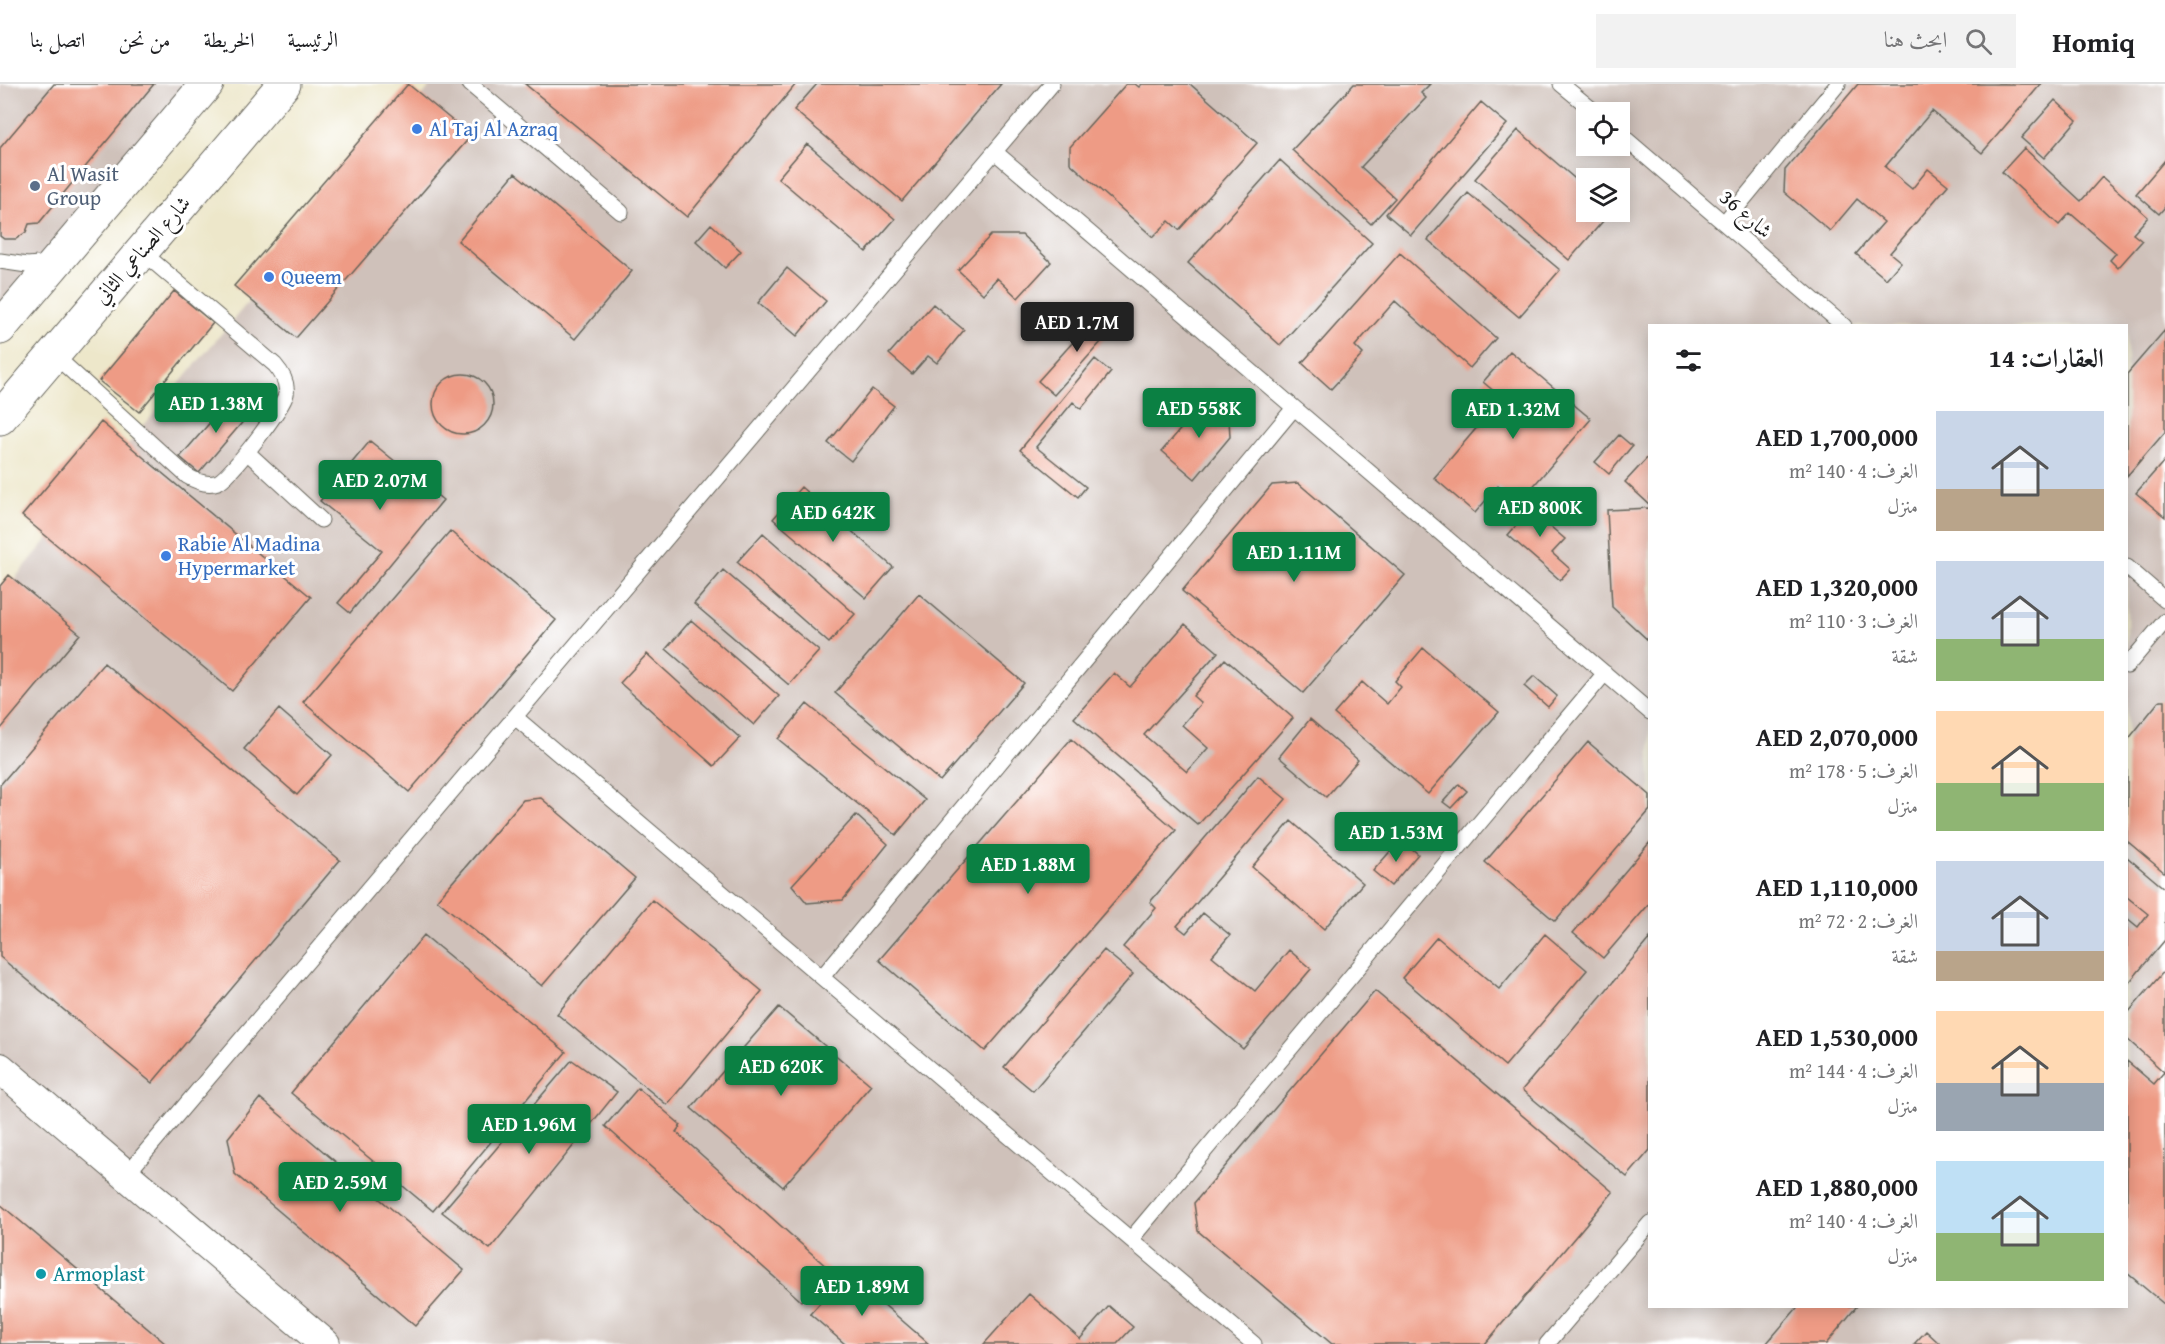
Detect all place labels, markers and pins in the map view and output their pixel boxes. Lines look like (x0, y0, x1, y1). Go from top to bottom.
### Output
place label: Al Taj Al Azraq (429, 113, 558, 144)
marker: Al Taj Al Azraq (410, 122, 424, 136)
place label: Al Wasit Group (47, 158, 119, 213)
marker: Al Wasit Group (28, 179, 42, 193)
place label: Queem (281, 261, 342, 292)
marker: Queem (262, 270, 276, 284)
pin: AED 1.7M (1015, 302, 1139, 353)
pin: AED 1.38M (147, 383, 285, 434)
pin: AED 558K (1137, 388, 1261, 439)
pin: AED 1.32M (1444, 389, 1582, 440)
pin: AED 2.07M (311, 460, 449, 511)
pin: AED 800K (1478, 487, 1602, 538)
pin: AED 642K (771, 492, 895, 543)
place label: Rabie Al Madina Hypermarket (178, 528, 321, 583)
pin: AED 1.11M (1225, 532, 1363, 583)
marker: Rabie Al Madina Hypermarket (159, 549, 173, 563)
pin: AED 1.53M (1327, 812, 1465, 863)
pin: AED 1.88M (959, 844, 1097, 895)
pin: AED 620K (719, 1046, 843, 1097)
pin: AED 1.96M (460, 1104, 598, 1155)
pin: AED 2.59M (271, 1162, 409, 1213)
place label: Armoplast (53, 1258, 146, 1289)
pin: AED 1.89M (793, 1266, 931, 1317)
marker: Armoplast (34, 1267, 48, 1281)

